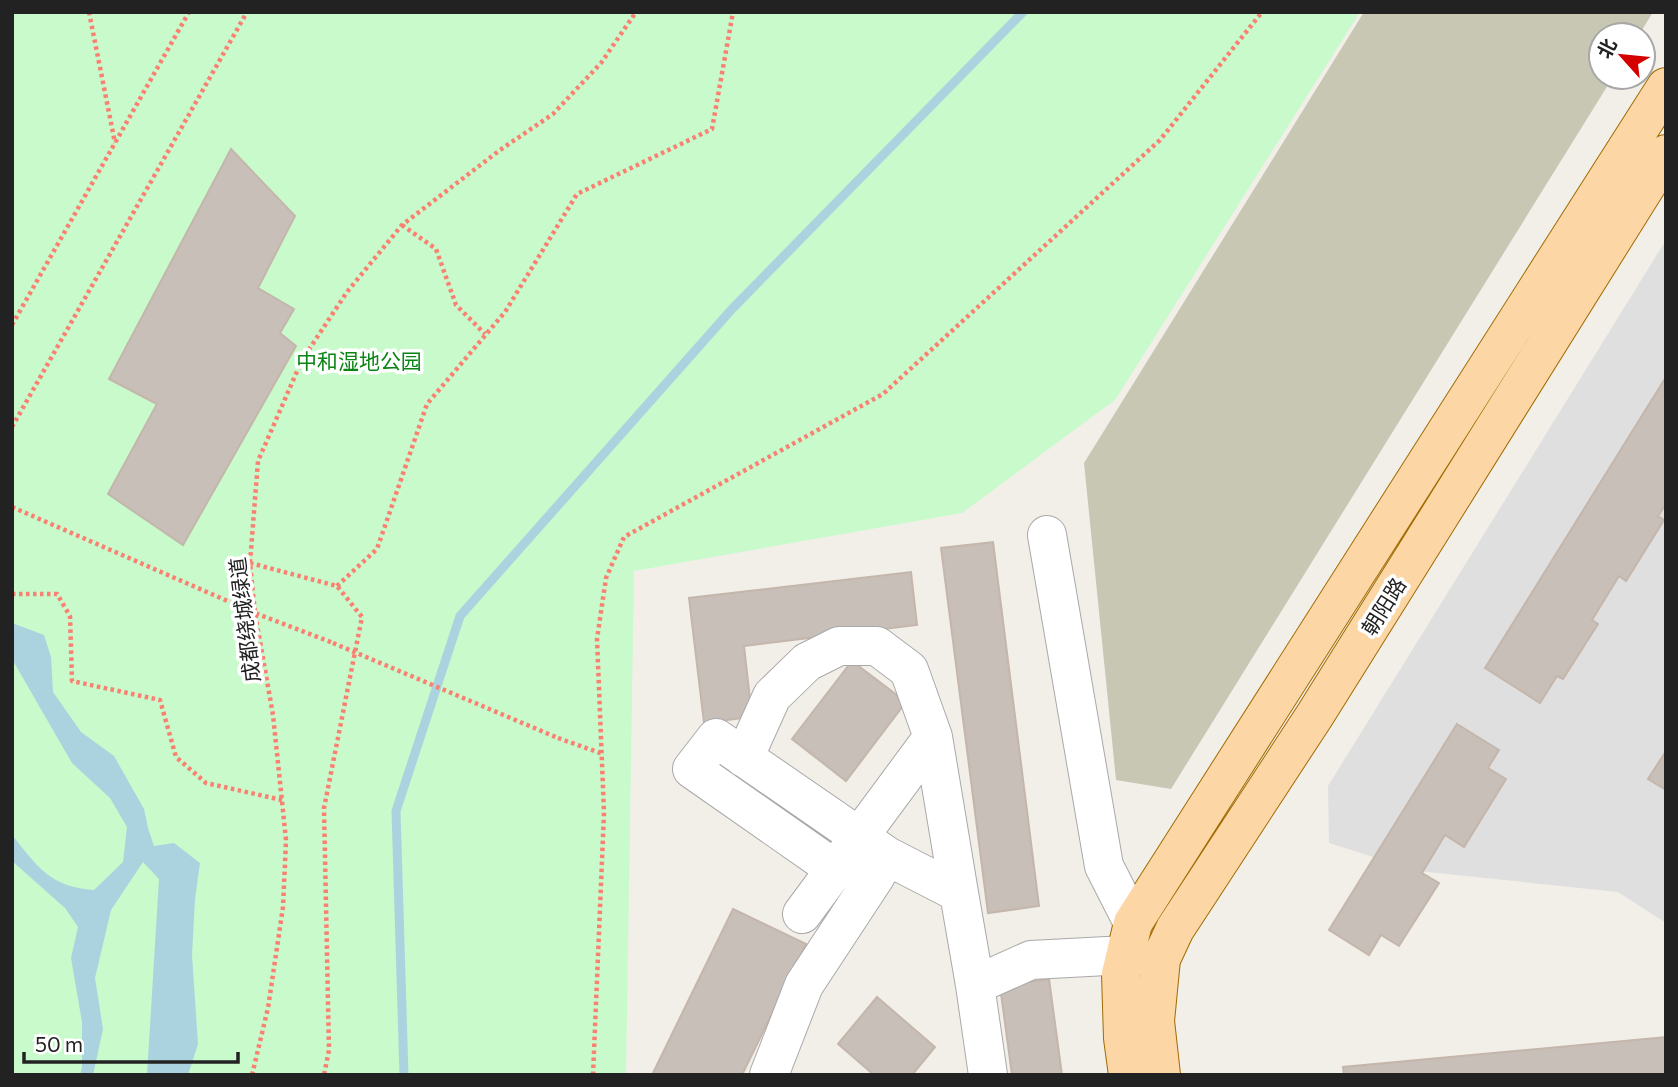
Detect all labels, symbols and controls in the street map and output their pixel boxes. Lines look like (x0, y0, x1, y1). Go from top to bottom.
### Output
north arrow (1587, 21, 1657, 91)
text: 北 (1592, 34, 1621, 62)
park label: 中和湿地公园 (296, 348, 422, 373)
street label: 成都绕城绿道 (224, 556, 264, 684)
street label: 朝阳路 (1356, 573, 1410, 639)
scale bar (24, 1020, 238, 1064)
text: 50 m (35, 1031, 83, 1056)

